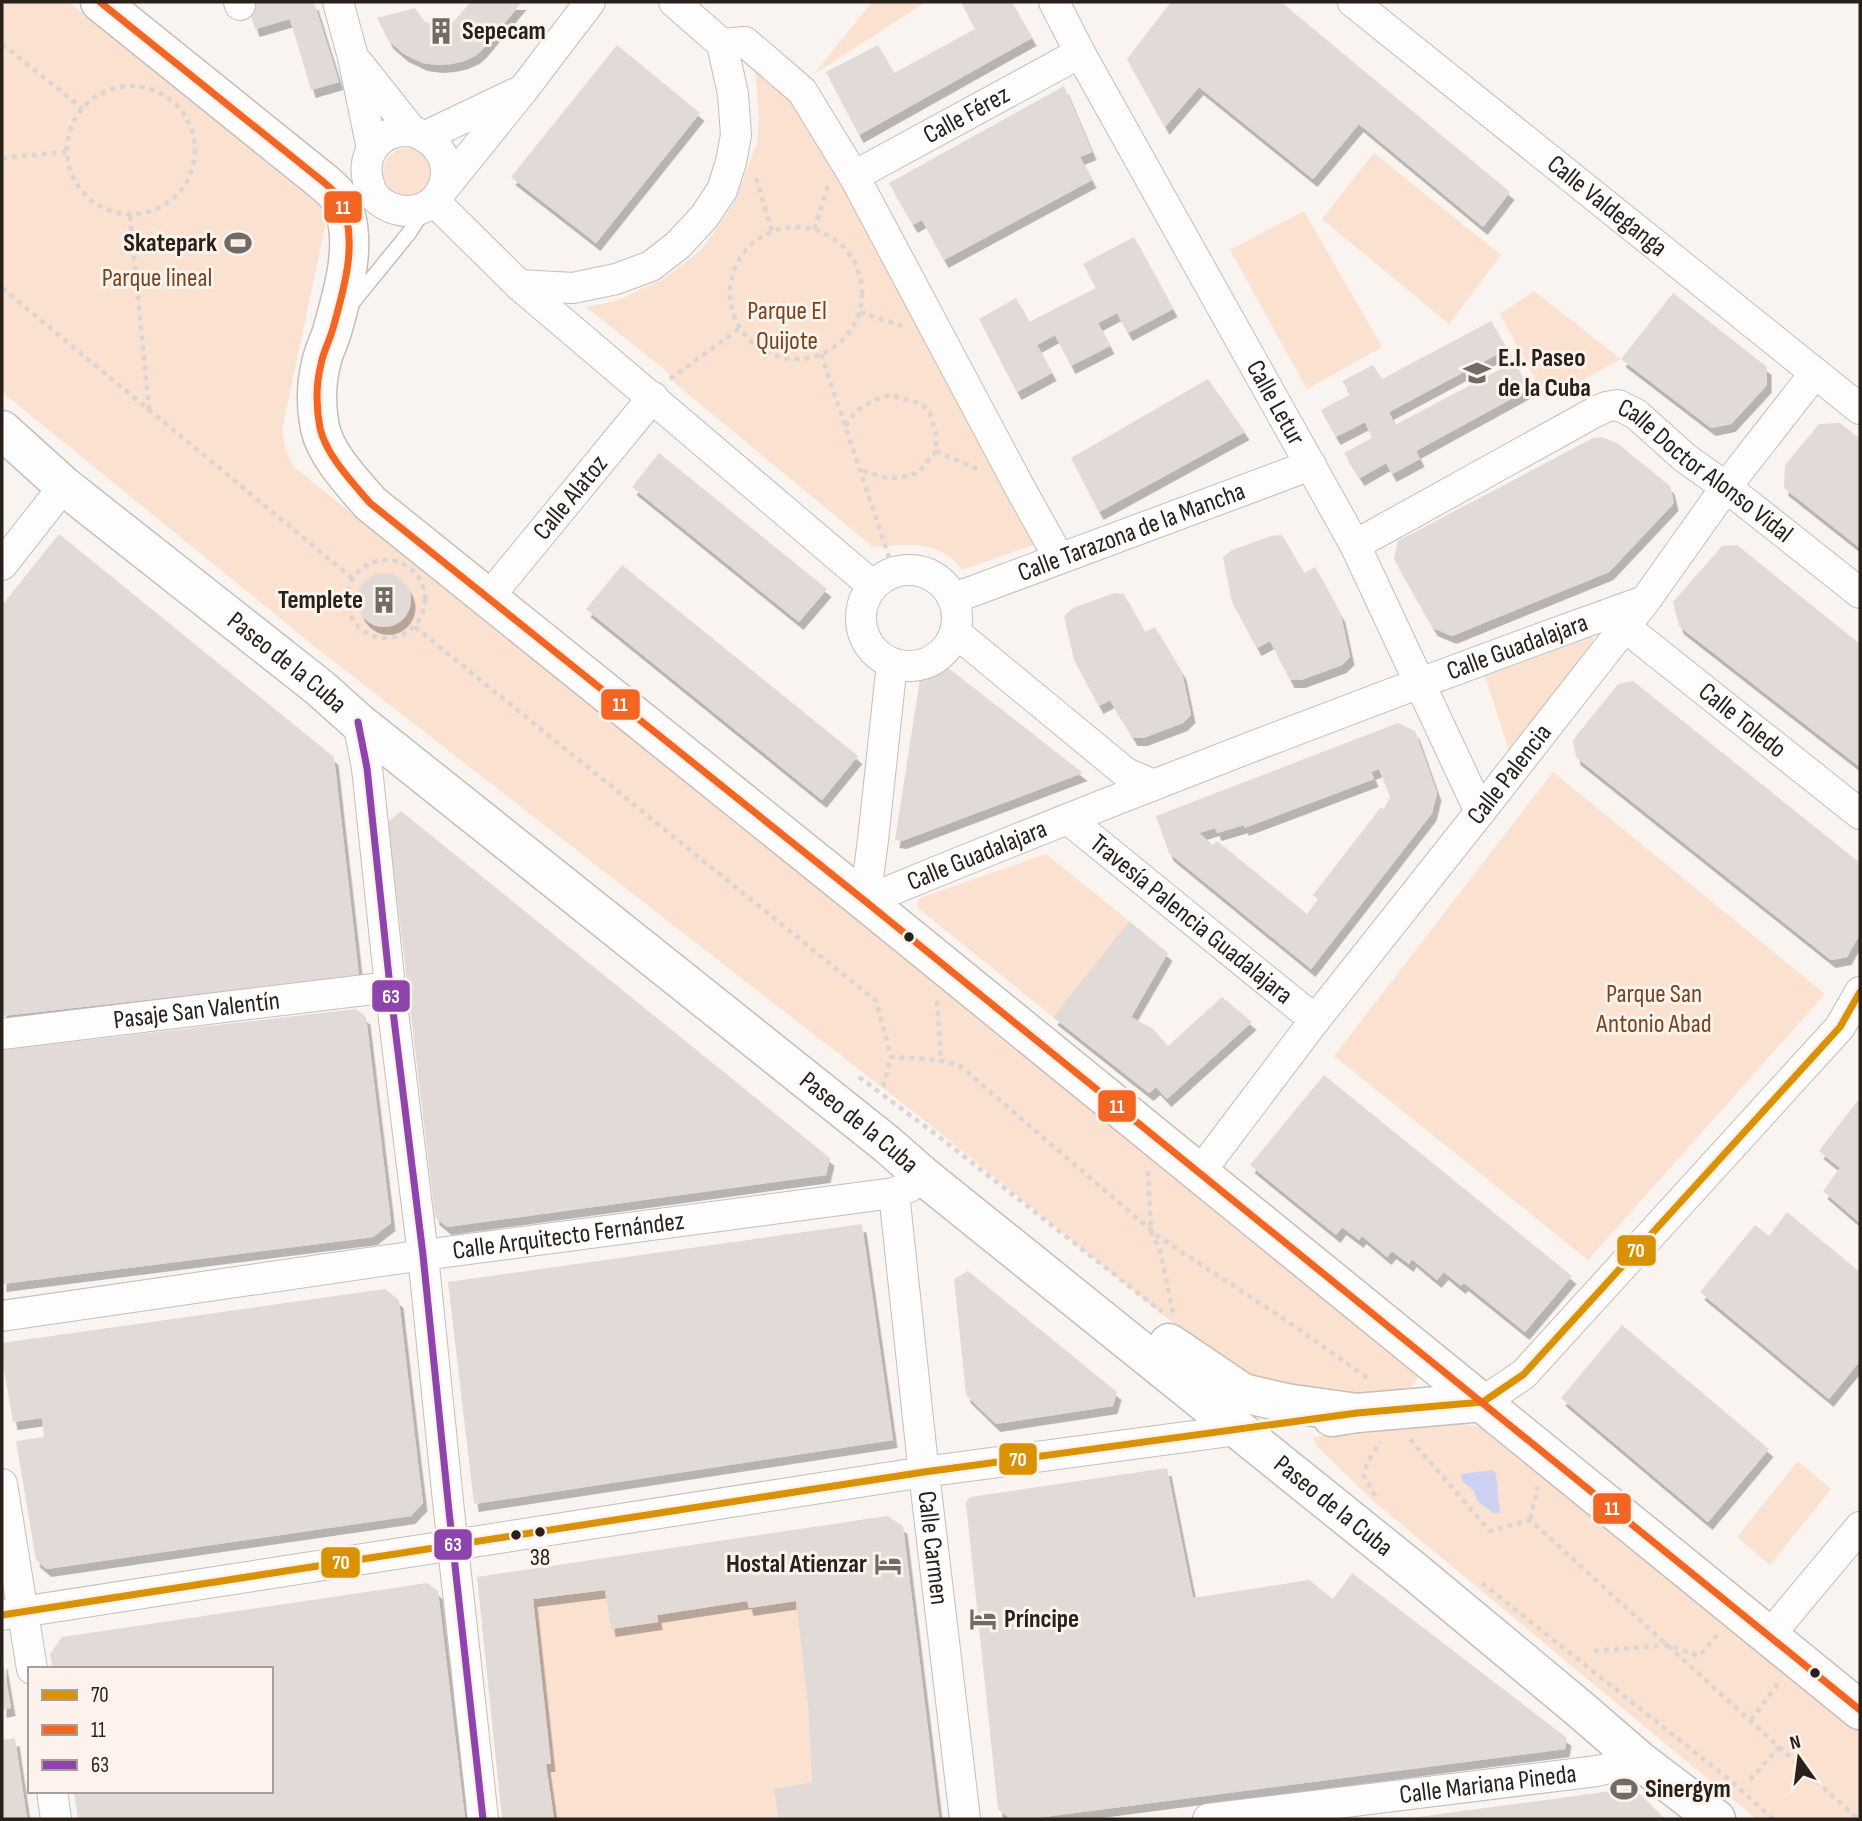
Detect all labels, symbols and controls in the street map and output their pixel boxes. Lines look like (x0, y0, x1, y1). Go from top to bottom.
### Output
building icon: Sepecam (426, 16, 456, 46)
place label: Sepecam (462, 16, 546, 47)
street label: Calle Férez (918, 79, 1015, 151)
street label: Calle Valdeganga (1541, 149, 1673, 263)
line badge: 11 (323, 190, 363, 224)
text: 11 (336, 197, 351, 220)
place label: Skatepark (123, 228, 217, 259)
sports icon: Skatepark (223, 228, 253, 258)
park label: Parque lineal (102, 263, 212, 294)
park label: Parque El Quijote (747, 296, 827, 357)
place label: E.I. Paseo de la Cuba (1498, 343, 1591, 404)
street label: Calle Letur (1239, 355, 1312, 451)
school or university icon: E.I. Paseo de la Cuba (1462, 358, 1492, 388)
street label: Calle Doctor Alonso Vidal (1613, 392, 1799, 549)
street label: Calle Alatoz (527, 449, 614, 546)
street label: Calle Tarazona de la Mancha (1014, 475, 1249, 588)
place label: Templete (278, 585, 363, 616)
building icon: Templete (369, 585, 399, 615)
street label: Paseo de la Cuba (221, 605, 353, 720)
street label: Calle Guadalajara (1443, 607, 1592, 687)
street label: Calle Toledo (1692, 676, 1792, 765)
line badge: 11 (600, 688, 641, 721)
text: 11 (613, 694, 628, 717)
street label: Calle Palencia (1461, 718, 1558, 831)
street label: Calle Guadalajara (903, 813, 1051, 897)
street label: Travesía Palencia Guadalajara (1084, 828, 1299, 1011)
unlabelled marker (902, 930, 916, 944)
line badge: 63 (371, 979, 411, 1013)
park label: Parque San Antonio Abad (1595, 979, 1712, 1040)
street label: Pasaje San Valentín (112, 985, 281, 1036)
text: 63 (382, 986, 400, 1009)
street label: Paseo de la Cuba (793, 1065, 925, 1180)
line badge: 11 (1097, 1089, 1137, 1123)
text: 11 (1110, 1096, 1125, 1119)
street label: Calle Arquitecto Fernández (451, 1205, 686, 1266)
line badge: 70 (1616, 1234, 1657, 1267)
text: 70 (1627, 1240, 1645, 1263)
line badge: 70 (998, 1442, 1038, 1476)
text: 70 (1009, 1449, 1027, 1472)
street label: Paseo de la Cuba (1267, 1449, 1399, 1563)
street label: Calle Carmen (911, 1489, 955, 1607)
line badge: 11 (1592, 1492, 1632, 1525)
text: 11 (1605, 1498, 1620, 1521)
marker: 38 (533, 1525, 547, 1539)
line badge: 63 (433, 1528, 473, 1561)
unlabelled marker (509, 1528, 523, 1542)
text: 63 (444, 1534, 462, 1557)
place label: 38 (530, 1543, 550, 1572)
line badge: 70 (320, 1546, 361, 1579)
place label: Hostal Atienzar (726, 1549, 867, 1580)
hotel icon: Hostal Atienzar (873, 1549, 903, 1579)
text: 70 (332, 1552, 350, 1575)
hotel icon: Príncipe (968, 1604, 998, 1634)
place label: Príncipe (1004, 1604, 1079, 1635)
unlabelled marker (1808, 1666, 1822, 1680)
legend (28, 1667, 273, 1793)
text: 70 (91, 1683, 109, 1708)
text: 11 (91, 1718, 106, 1743)
north arrow (1764, 1723, 1834, 1793)
text: N (1788, 1731, 1803, 1755)
text: 63 (91, 1753, 109, 1778)
street label: Calle Mariana Pineda (1398, 1758, 1578, 1811)
sports icon: Sinergym (1609, 1774, 1639, 1804)
place label: Sinergym (1645, 1774, 1731, 1805)

